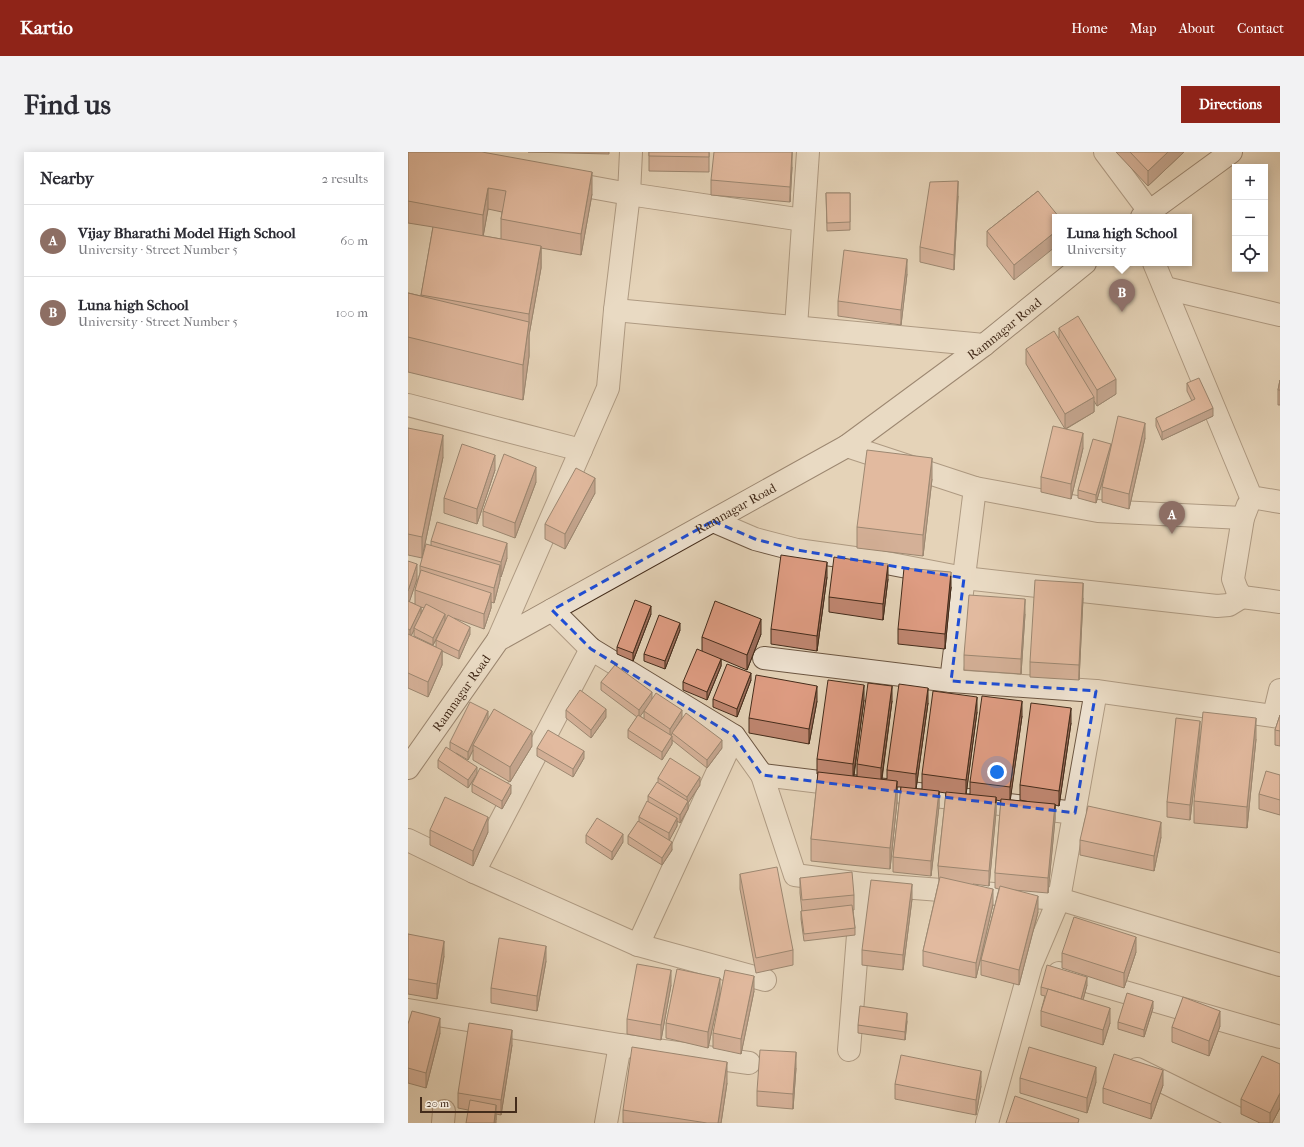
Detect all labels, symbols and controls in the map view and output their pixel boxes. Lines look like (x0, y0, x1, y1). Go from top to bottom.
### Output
text: Kartio (20, 17, 73, 39)
text: Home (1071, 20, 1108, 37)
text: Map (1130, 20, 1157, 37)
text: About (1179, 20, 1215, 37)
text: Contact (1237, 20, 1284, 37)
button: Directions (1181, 86, 1280, 123)
text: Find us (24, 88, 111, 121)
map controls (1232, 164, 1268, 272)
button: + (1232, 164, 1268, 200)
text: Nearby (40, 168, 94, 188)
text: 2 results (322, 171, 368, 186)
button: − (1232, 200, 1268, 236)
popup (1052, 214, 1192, 266)
text: Vijay Bharathi Model High School (78, 224, 296, 242)
text: Luna high School (1067, 224, 1177, 242)
text: A (49, 233, 57, 248)
text: 60 m (340, 233, 368, 248)
button: locate (1232, 236, 1268, 272)
text: University · Street Number 5 (78, 242, 238, 257)
text: University (1067, 242, 1126, 257)
pin: B (1109, 279, 1135, 312)
street label: Ramnagar Road (964, 294, 1045, 363)
text: Luna high School (78, 296, 189, 314)
text: B (49, 305, 57, 320)
text: 100 m (335, 305, 368, 320)
text: University · Street Number 5 (78, 314, 238, 329)
street label: Ramnagar Road (692, 480, 779, 537)
pin: A (1159, 501, 1185, 534)
street label: Ramnagar Road (429, 651, 494, 734)
your location (987, 762, 1007, 782)
scale bar (420, 1095, 517, 1114)
text: 20 m (426, 1097, 449, 1110)

